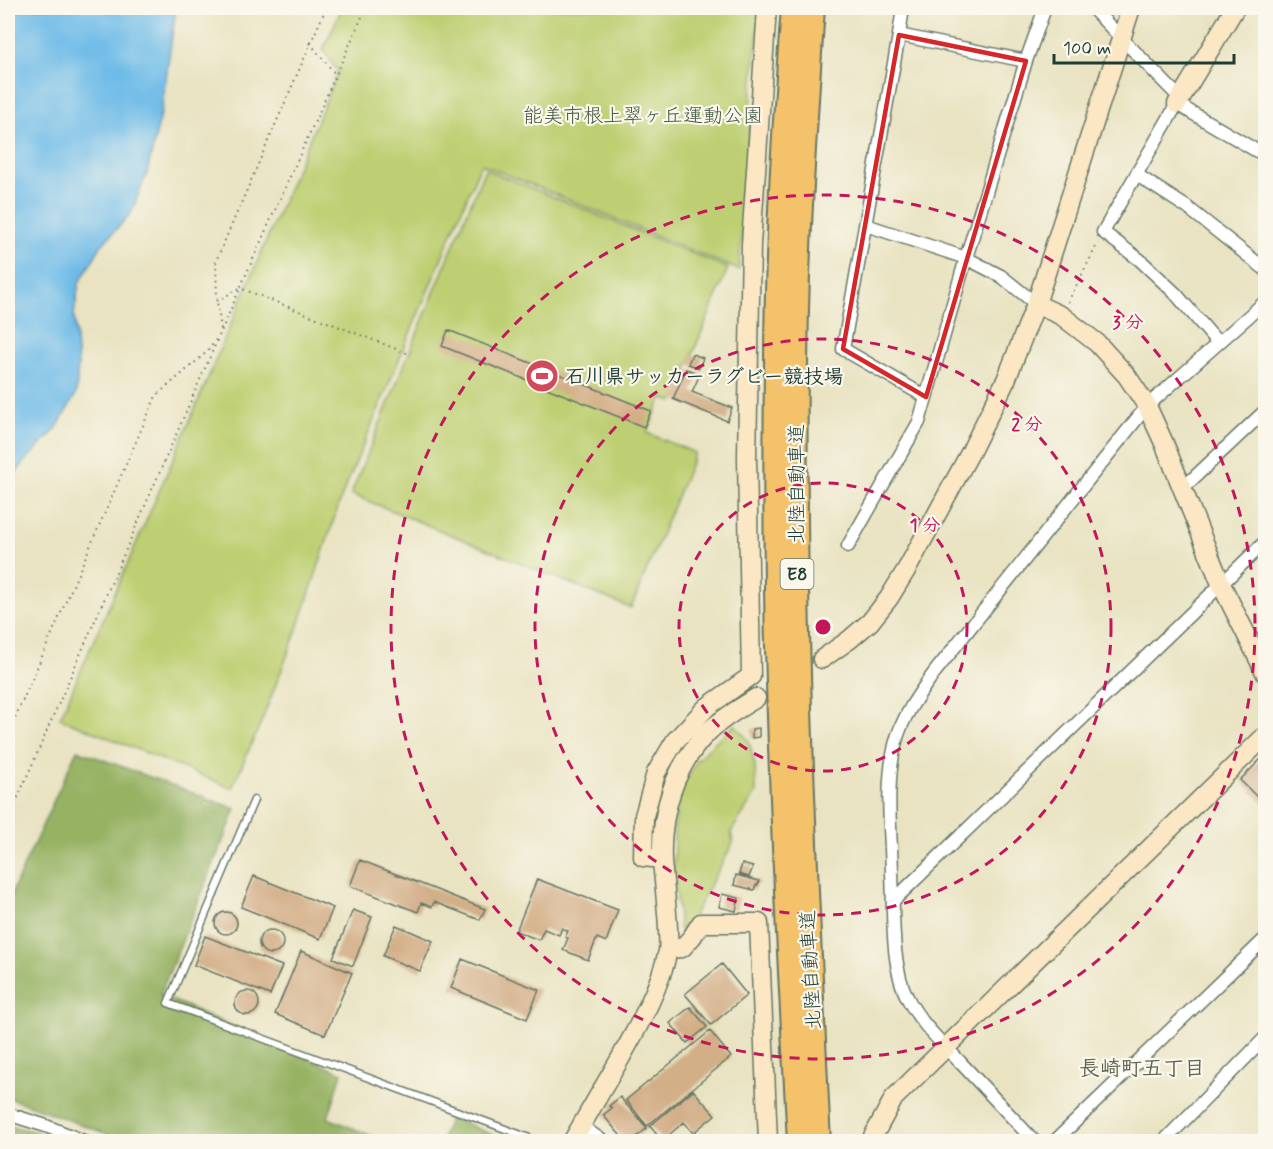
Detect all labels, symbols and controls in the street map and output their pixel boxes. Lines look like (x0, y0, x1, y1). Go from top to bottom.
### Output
scale bar (1054, 27, 1234, 65)
text: 100 m (1063, 37, 1111, 61)
park label: 能美市根上翠ヶ丘運動公園 (523, 103, 763, 130)
text: 3 分 (1113, 311, 1144, 335)
sports icon: 石川県サッカーラグビー競技場 (524, 358, 560, 394)
place label: 石川県サッカーラグビー競技場 (565, 364, 843, 391)
text: 2 分 (1011, 413, 1043, 437)
street label: 北陸自動車道 (784, 424, 811, 544)
text: 1 分 (910, 514, 940, 538)
road number: E8 (780, 559, 814, 589)
centre of rings (813, 617, 833, 637)
street label: 北陸自動車道 (795, 909, 828, 1031)
district label: 長崎町五丁目 (1079, 1055, 1205, 1083)

